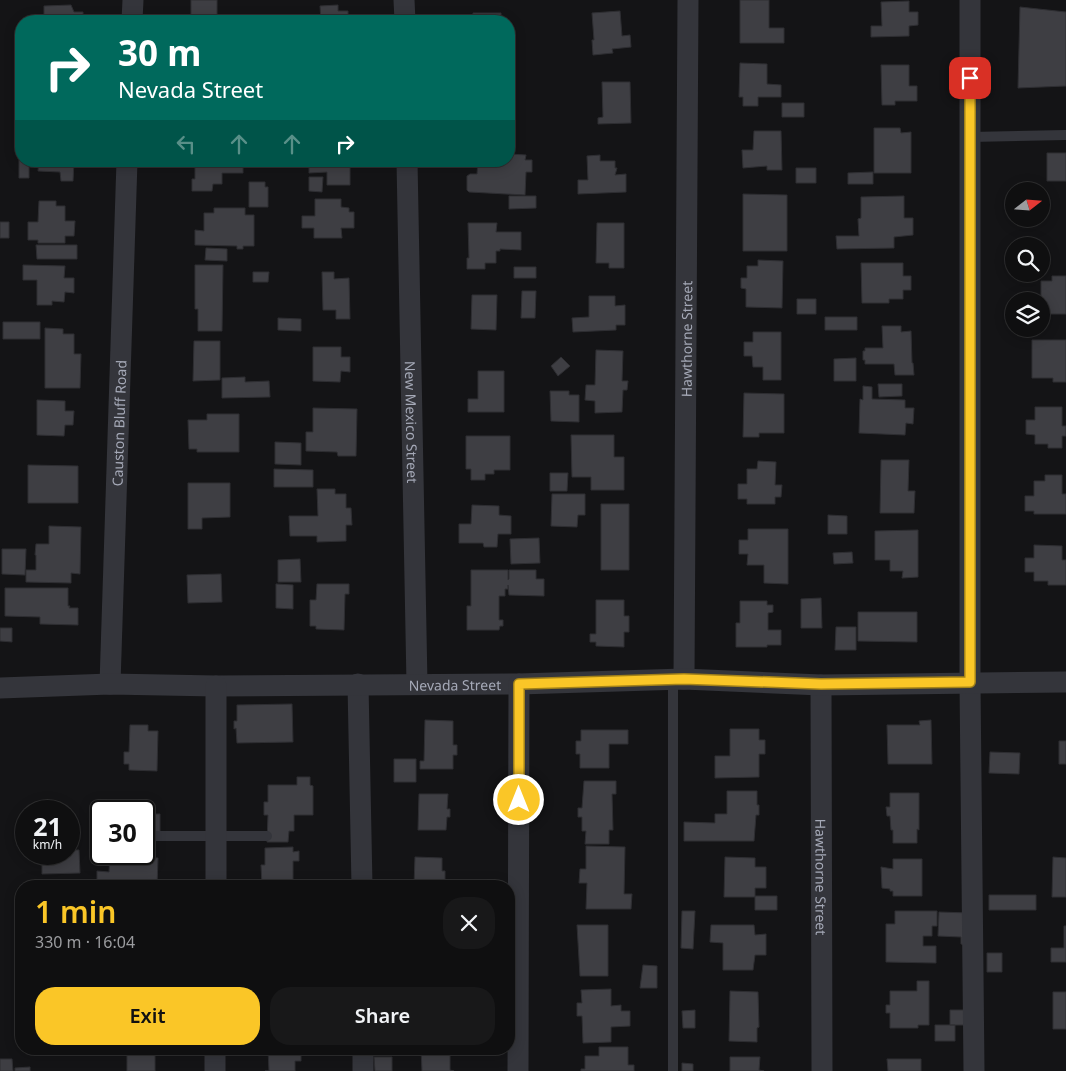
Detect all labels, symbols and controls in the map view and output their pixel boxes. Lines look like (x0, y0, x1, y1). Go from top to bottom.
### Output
text: 30 m (118, 29, 201, 76)
icon: right (35, 35, 100, 100)
pin (949, 57, 991, 99)
icon: arrive (956, 64, 984, 92)
text: Nevada Street (118, 74, 263, 104)
icon: left (172, 130, 200, 158)
icon: ahead (225, 130, 253, 158)
icon: ahead (278, 130, 306, 158)
icon: right (331, 130, 359, 158)
north arrow (1005, 182, 1050, 228)
map controls (1005, 182, 1050, 337)
button: search (1005, 237, 1050, 282)
street label: Hawthorne Street (676, 281, 696, 397)
button: layers (1005, 292, 1050, 337)
street label: Causton Bluff Road (107, 360, 130, 487)
street label: New Mexico Street (401, 361, 423, 483)
street label: Nevada Street (409, 675, 501, 694)
position arrow (492, 773, 544, 825)
speed limit sign: 30 (90, 800, 155, 865)
text: 21 (33, 809, 62, 843)
street label: Hawthorne Street (812, 819, 831, 935)
text: km/h (33, 836, 62, 853)
text: 1 min (35, 891, 116, 932)
button: close (443, 897, 495, 949)
text: 330 m · 16:04 (35, 931, 135, 953)
button: Exit (35, 987, 260, 1045)
button: Share (270, 987, 495, 1045)

